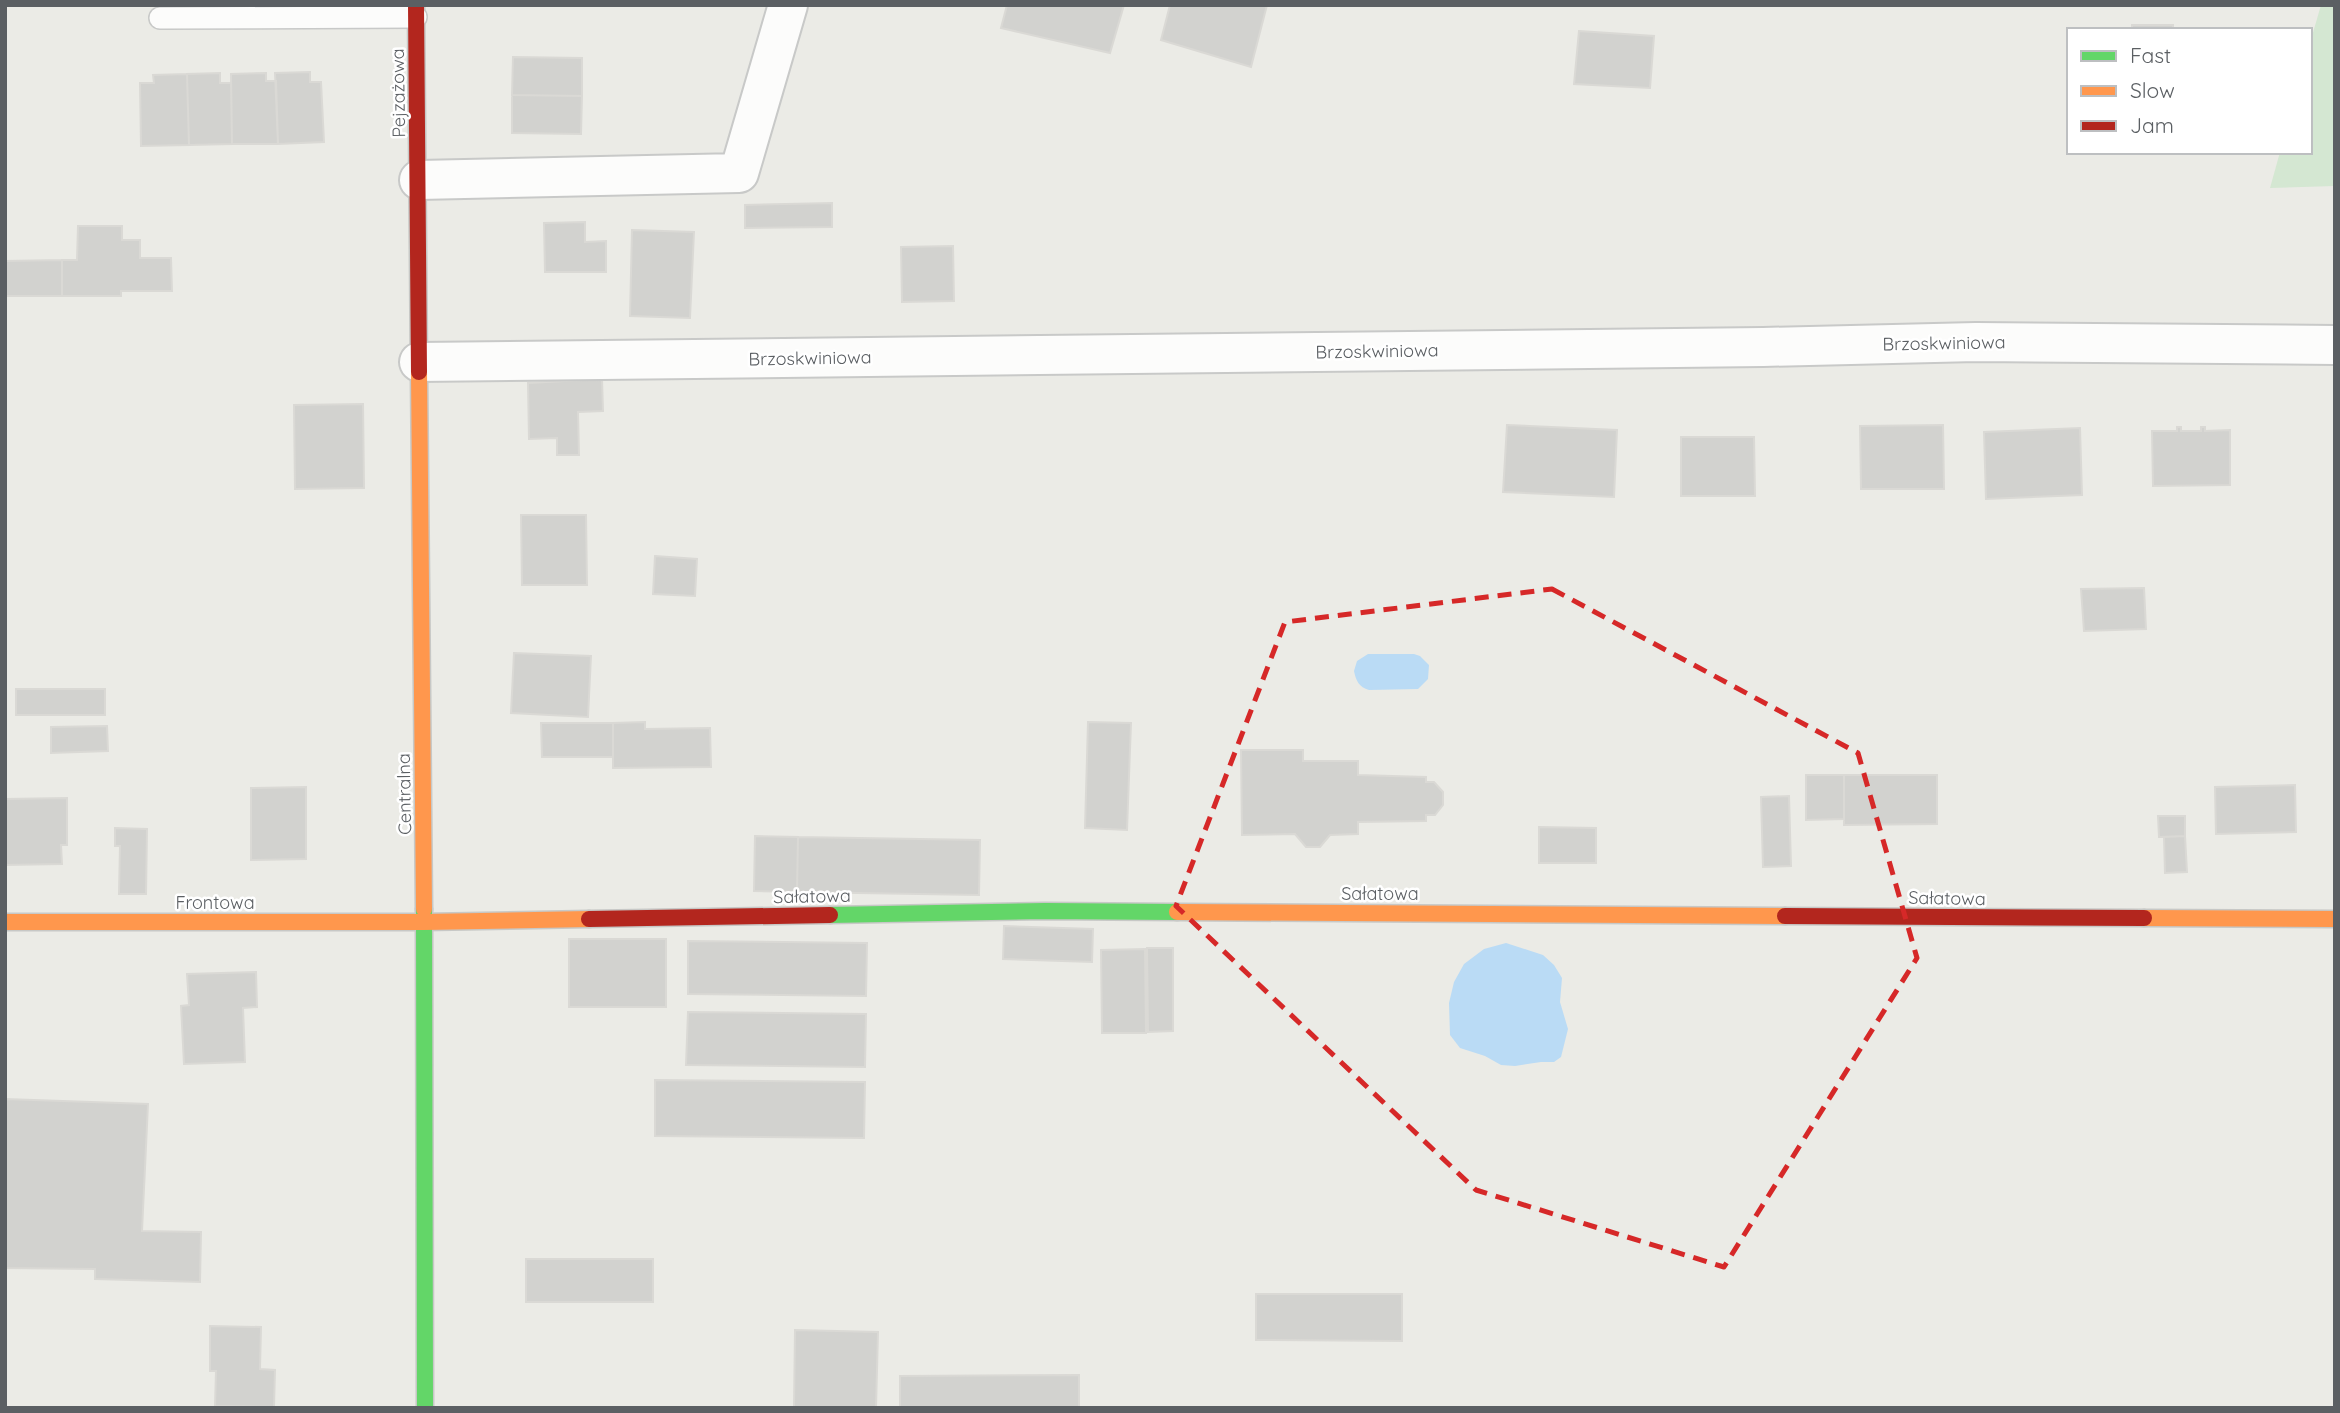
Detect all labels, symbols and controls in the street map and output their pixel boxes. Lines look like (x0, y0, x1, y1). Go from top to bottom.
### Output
legend (2067, 28, 2312, 154)
text: Fast (2130, 42, 2171, 68)
street label: Pejzażowa (386, 48, 410, 138)
text: Slow (2130, 77, 2175, 103)
text: Jam (2130, 112, 2174, 138)
street label: Brzoskwiniowa (1882, 330, 2006, 356)
street label: Brzoskwiniowa (1315, 338, 1439, 364)
street label: Brzoskwiniowa (748, 345, 872, 371)
street label: Centralna (392, 753, 416, 835)
street label: Sałatowa (1341, 882, 1419, 905)
street label: Sałatowa (773, 884, 851, 908)
street label: Sałatowa (1908, 886, 1986, 910)
street label: Frontowa (175, 891, 255, 914)

